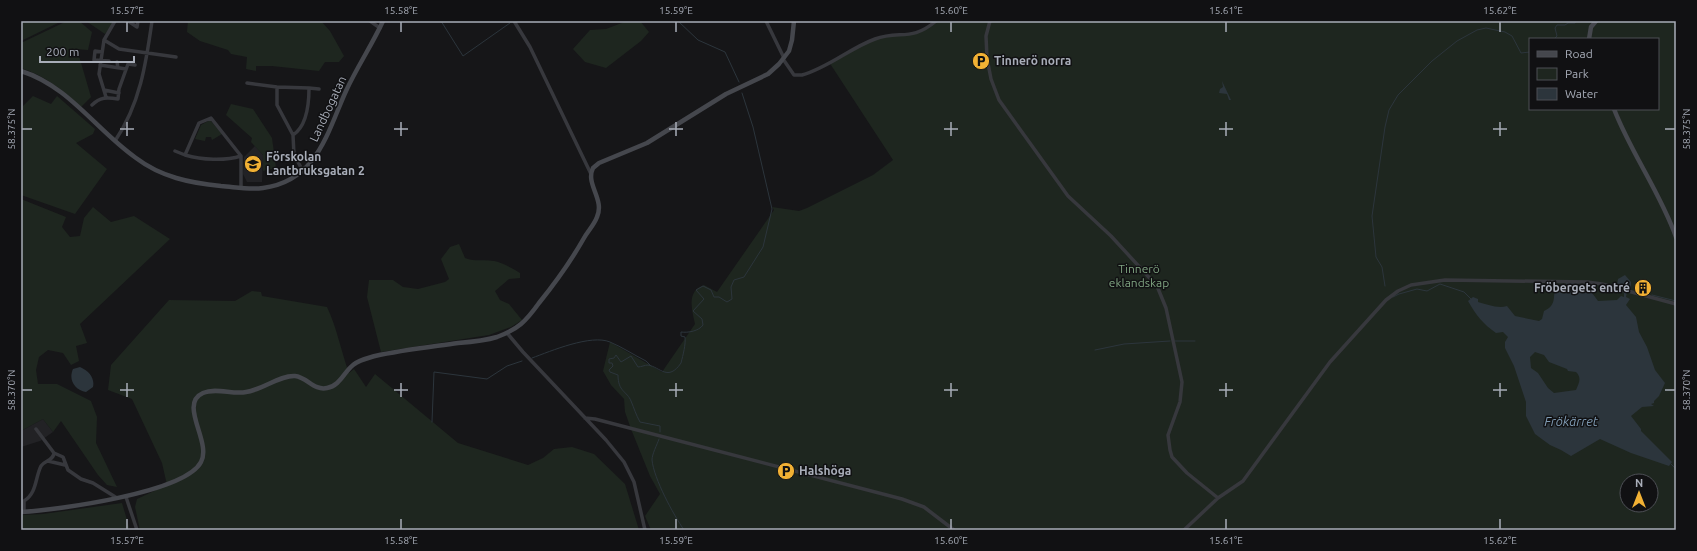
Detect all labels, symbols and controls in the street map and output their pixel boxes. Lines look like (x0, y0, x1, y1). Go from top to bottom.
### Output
text: 15.57°E (110, 5, 144, 16)
text: 15.58°E (384, 5, 418, 16)
text: 15.59°E (659, 5, 693, 16)
text: 15.60°E (934, 5, 968, 16)
text: 15.61°E (1209, 5, 1243, 16)
text: 15.62°E (1483, 5, 1517, 16)
scale bar (40, 38, 134, 64)
legend (1529, 38, 1659, 110)
text: 200 m (46, 45, 79, 58)
text: Road (1565, 47, 1593, 60)
parking icon: Tinnerö norra (971, 51, 991, 71)
place label: Tinnerö norra (994, 54, 1071, 67)
text: Park (1565, 67, 1589, 80)
street label: Landbogatan (307, 74, 348, 144)
text: Water (1565, 87, 1598, 100)
text: 58.375°N (6, 108, 17, 150)
text: 58.375°N (1681, 108, 1692, 150)
place label: Förskolan Lantbruksgatan 2 (266, 150, 365, 177)
school or university icon: Förskolan Lantbruksgatan 2 (243, 154, 263, 174)
park label: Tinnerö eklandskap (1109, 262, 1169, 289)
building icon: Fröbergets entré (1633, 278, 1653, 298)
place label: Fröbergets entré (1534, 281, 1630, 294)
text: 58.370°N (6, 369, 17, 411)
text: 58.370°N (1681, 369, 1692, 411)
water label: Frökärret (1544, 414, 1599, 428)
parking icon: Halshöga (776, 461, 796, 481)
place label: Halshöga (799, 464, 851, 477)
north arrow (1619, 473, 1659, 513)
text: N (1635, 477, 1643, 489)
text: 15.57°E (110, 535, 144, 546)
text: 15.58°E (384, 535, 418, 546)
text: 15.59°E (659, 535, 693, 546)
text: 15.60°E (934, 535, 968, 546)
text: 15.61°E (1209, 535, 1243, 546)
text: 15.62°E (1483, 535, 1517, 546)

